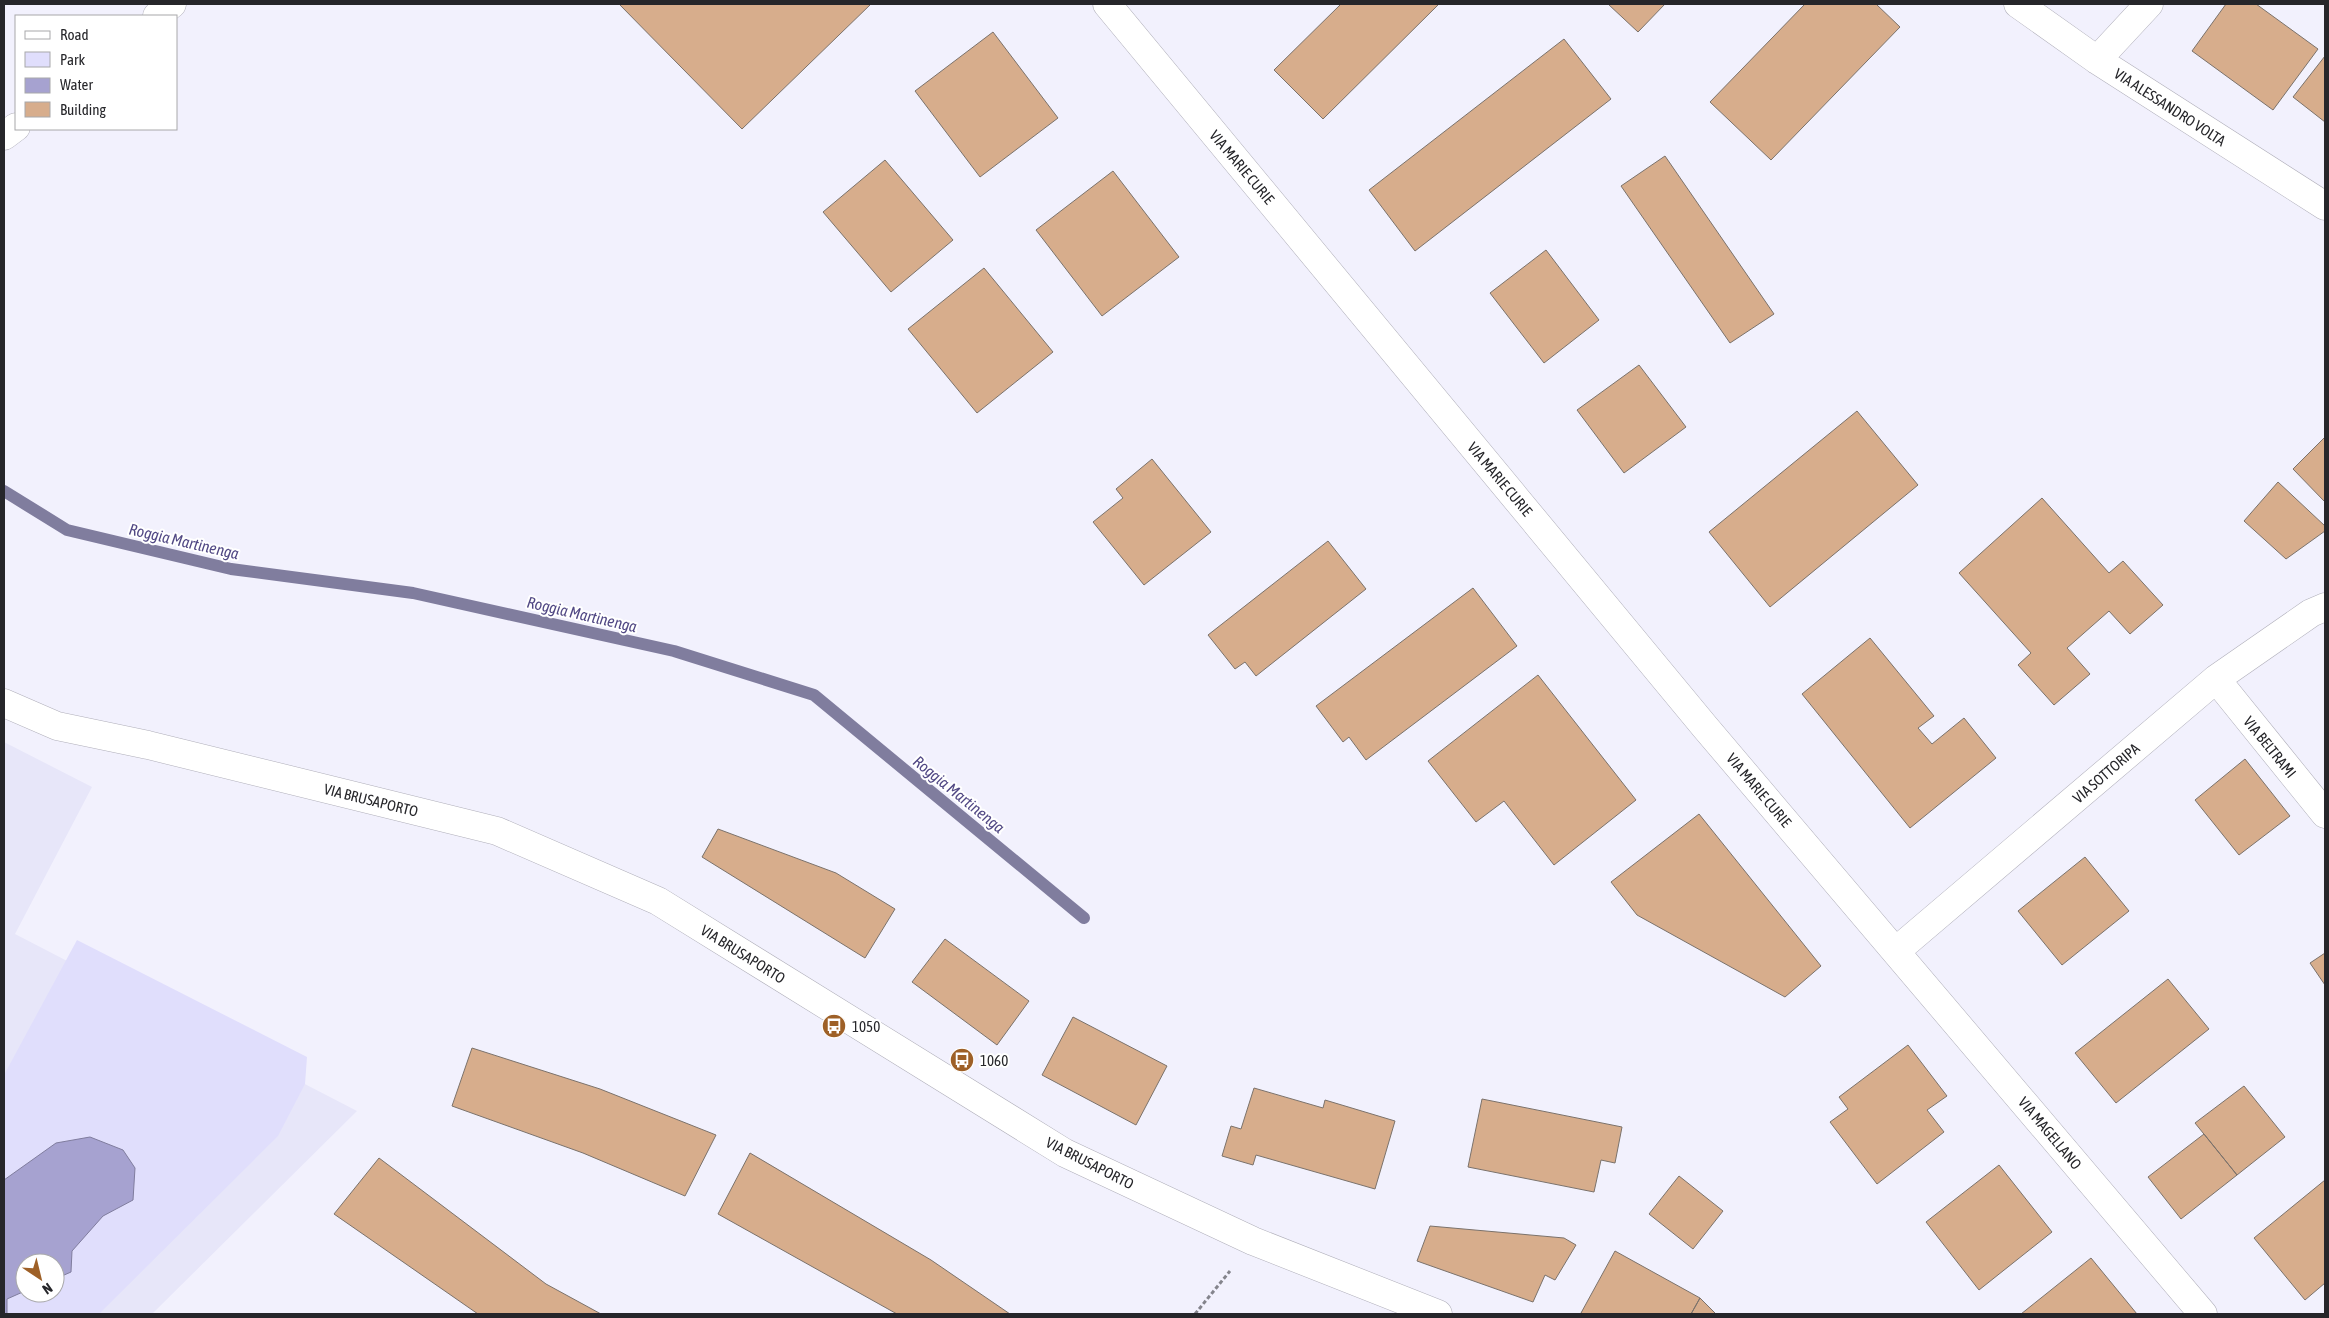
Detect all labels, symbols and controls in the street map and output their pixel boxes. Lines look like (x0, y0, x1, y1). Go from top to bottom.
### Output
legend (15, 15, 178, 130)
text: Road (60, 26, 89, 43)
text: Park (60, 51, 85, 68)
street label: VIA ALESSANDRO VOLTA (2111, 65, 2229, 150)
text: Water (60, 76, 93, 93)
text: Building (60, 101, 106, 118)
street label: VIA MARIE CURIE (1206, 127, 1278, 208)
street label: VIA MARIE CURIE (1464, 439, 1536, 520)
water label: Roggia Martinenga (127, 520, 241, 563)
water label: Roggia Martinenga (525, 593, 639, 636)
street label: VIA BELTRAMI (2240, 713, 2300, 781)
street label: VIA SOTTORIPA (2069, 739, 2143, 806)
street label: VIA MARIE CURIE (1723, 750, 1795, 831)
water label: Roggia Martinenga (909, 752, 1009, 837)
street label: VIA BRUSAPORTO (322, 780, 420, 820)
street label: VIA BRUSAPORTO (698, 921, 789, 987)
bus stop icon: 1050 (821, 1013, 847, 1039)
place label: 1050 (852, 1018, 880, 1035)
bus stop icon: 1060 (949, 1047, 975, 1073)
place label: 1060 (980, 1052, 1008, 1069)
street label: VIA MAGELLANO (2015, 1093, 2085, 1173)
street label: VIA BRUSAPORTO (1043, 1134, 1137, 1193)
north arrow (15, 1253, 65, 1303)
text: N (39, 1280, 55, 1298)

